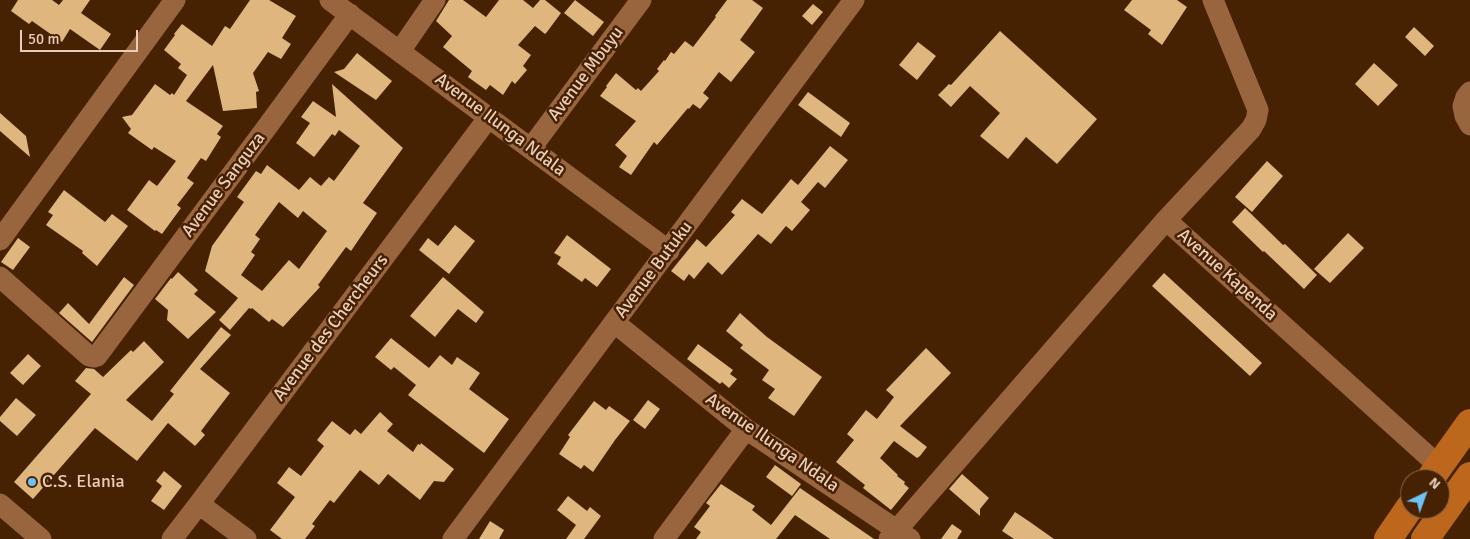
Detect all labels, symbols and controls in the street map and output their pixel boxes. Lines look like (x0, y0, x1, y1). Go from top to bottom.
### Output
scale bar (22, 20, 140, 52)
street label: Avenue Mbuyu (544, 23, 628, 125)
text: 50 m (28, 30, 59, 48)
street label: Avenue Ilunga Ndala (430, 69, 570, 181)
street label: Avenue Sanguza (178, 128, 270, 242)
street label: Avenue Butuku (611, 217, 697, 323)
street label: Avenue Kapenda (1173, 224, 1281, 326)
street label: Avenue des Chercheurs (269, 250, 393, 406)
street label: Avenue Ilunga Ndala (701, 389, 843, 497)
north arrow (1400, 469, 1450, 519)
place label: C.S. Elania (42, 471, 125, 493)
text: N (1425, 474, 1444, 493)
marker: C.S. Elania (26, 476, 38, 488)

